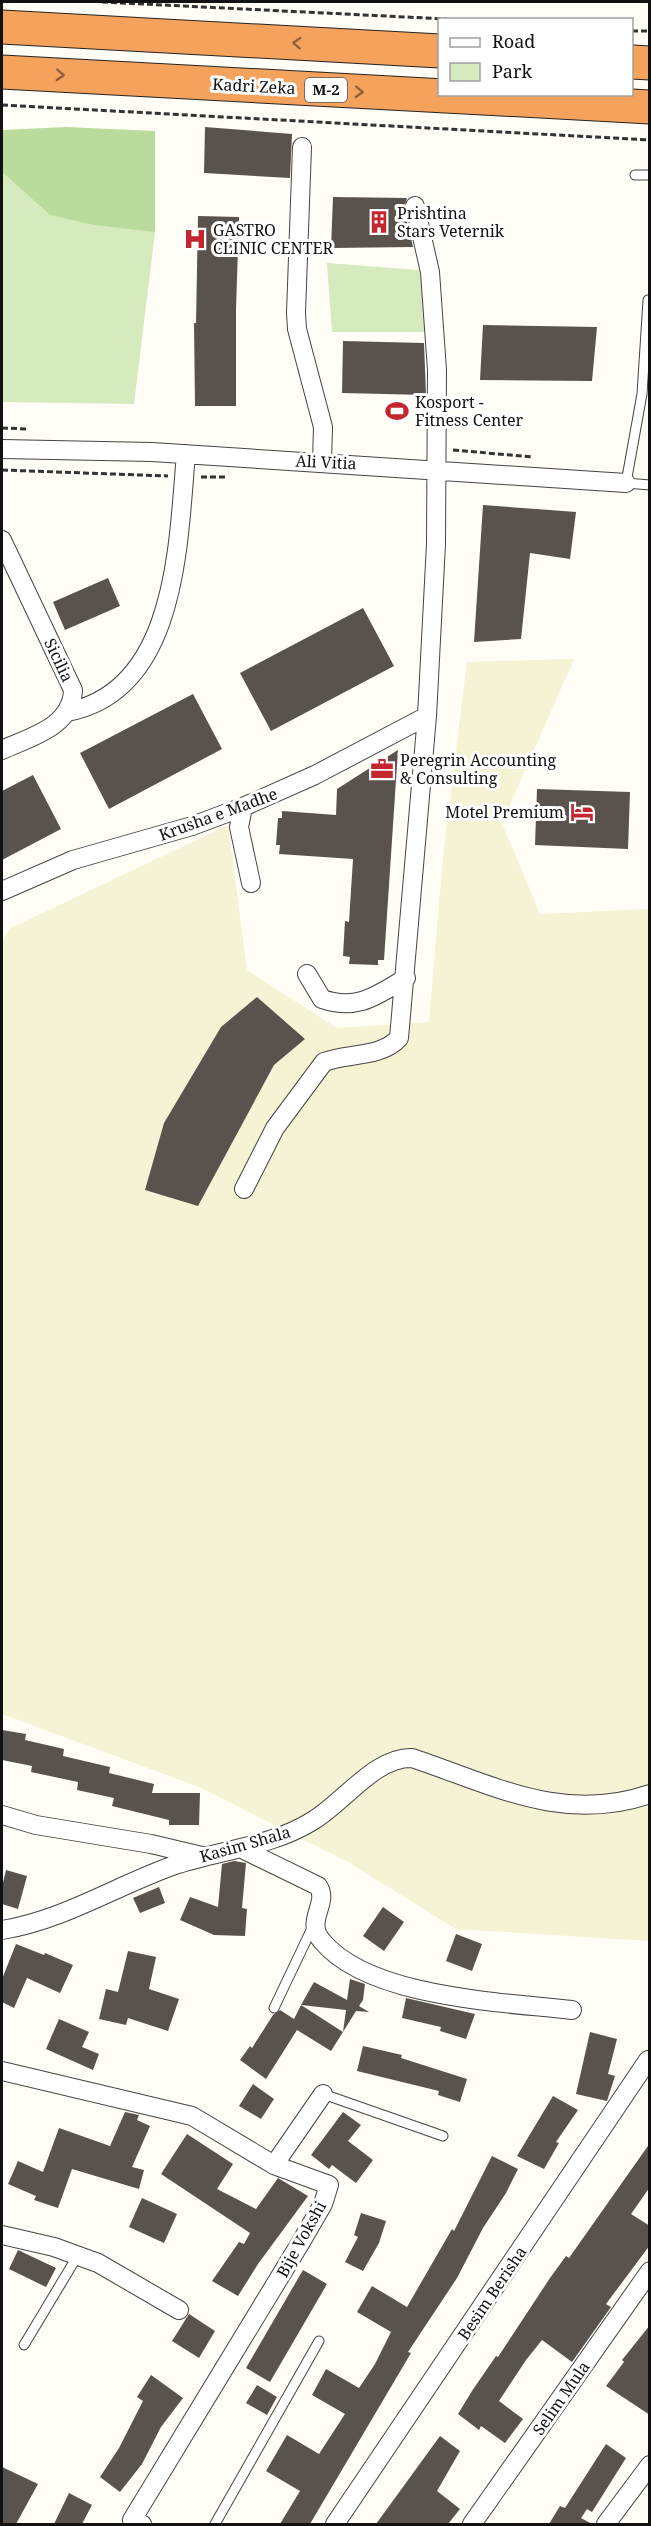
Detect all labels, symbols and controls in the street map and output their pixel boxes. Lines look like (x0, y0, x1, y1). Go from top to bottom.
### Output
legend (438, 18, 633, 96)
text: Road (492, 29, 535, 53)
one-way arrow (293, 37, 302, 50)
text: Park (492, 59, 532, 83)
one-way arrow (55, 69, 64, 82)
street label: Kadri Zeka (212, 73, 296, 99)
road number: M-2 (305, 78, 347, 102)
one-way arrow (355, 85, 364, 98)
place label: Prishtina Stars Veternik (397, 202, 505, 242)
building icon: Prishtina Stars Veternik (366, 209, 392, 235)
place label: GASTRO CLINIC CENTER (213, 219, 334, 259)
hospital icon: GASTRO CLINIC CENTER (182, 226, 208, 252)
place label: Kosport - Fitness Center (415, 391, 524, 431)
sports icon: Kosport - Fitness Center (384, 398, 410, 424)
street label: Ali Vitia (295, 449, 357, 475)
street label: Sicilia (39, 635, 79, 685)
place label: Peregrin Accounting & Consulting (400, 749, 557, 789)
office icon: Peregrin Accounting & Consulting (369, 756, 395, 782)
street label: Krusha e Madhe (156, 782, 280, 846)
hotel icon: Motel Premium (569, 799, 595, 825)
place label: Motel Premium (445, 801, 564, 823)
street label: Kasim Shala (197, 1821, 293, 1867)
street label: Bije Vokshi (271, 2197, 331, 2281)
street label: Besim Berisha (452, 2242, 532, 2344)
street label: Selim Mula (527, 2357, 595, 2439)

